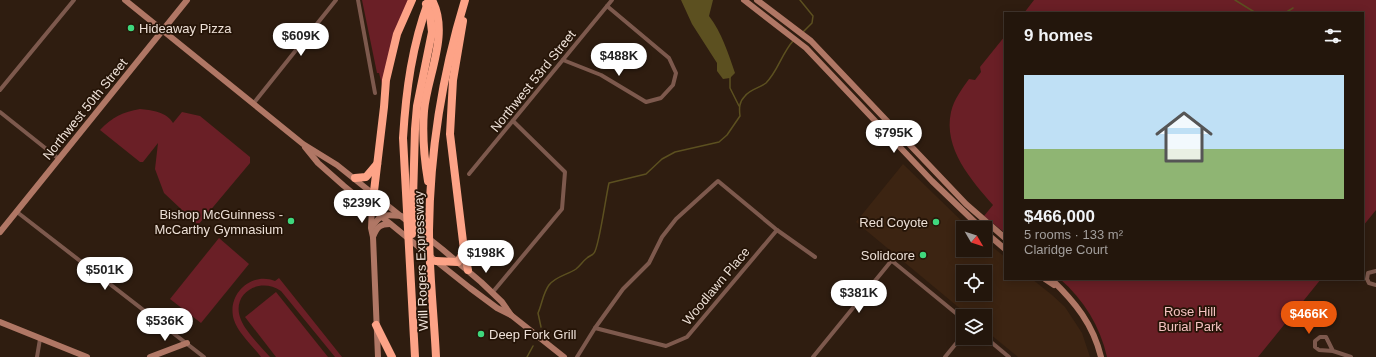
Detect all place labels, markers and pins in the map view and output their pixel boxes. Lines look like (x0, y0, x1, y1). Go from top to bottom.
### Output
place label: Hideaway Pizza (139, 21, 232, 36)
marker: Hideaway Pizza (126, 23, 136, 33)
pin: $609K (273, 23, 329, 57)
pin: $488K (591, 43, 647, 77)
pin: $795K (866, 120, 922, 154)
pin: $239K (334, 190, 390, 224)
place label: Bishop McGuinness - McCarthy Gymnasium (154, 207, 283, 237)
place label: Red Coyote (859, 215, 928, 230)
marker: Bishop McGuinness - McCarthy Gymnasium (286, 216, 296, 226)
marker: Red Coyote (931, 217, 941, 227)
pin: $198K (458, 240, 514, 274)
place label: Solidcore (861, 248, 915, 263)
marker: Solidcore (918, 250, 928, 260)
pin: $501K (77, 257, 133, 291)
pin: $381K (831, 280, 887, 314)
pin: $466K (1281, 301, 1337, 335)
pin: $536K (137, 308, 193, 342)
place label: Deep Fork Grill (489, 327, 577, 342)
marker: Deep Fork Grill (476, 329, 486, 339)

